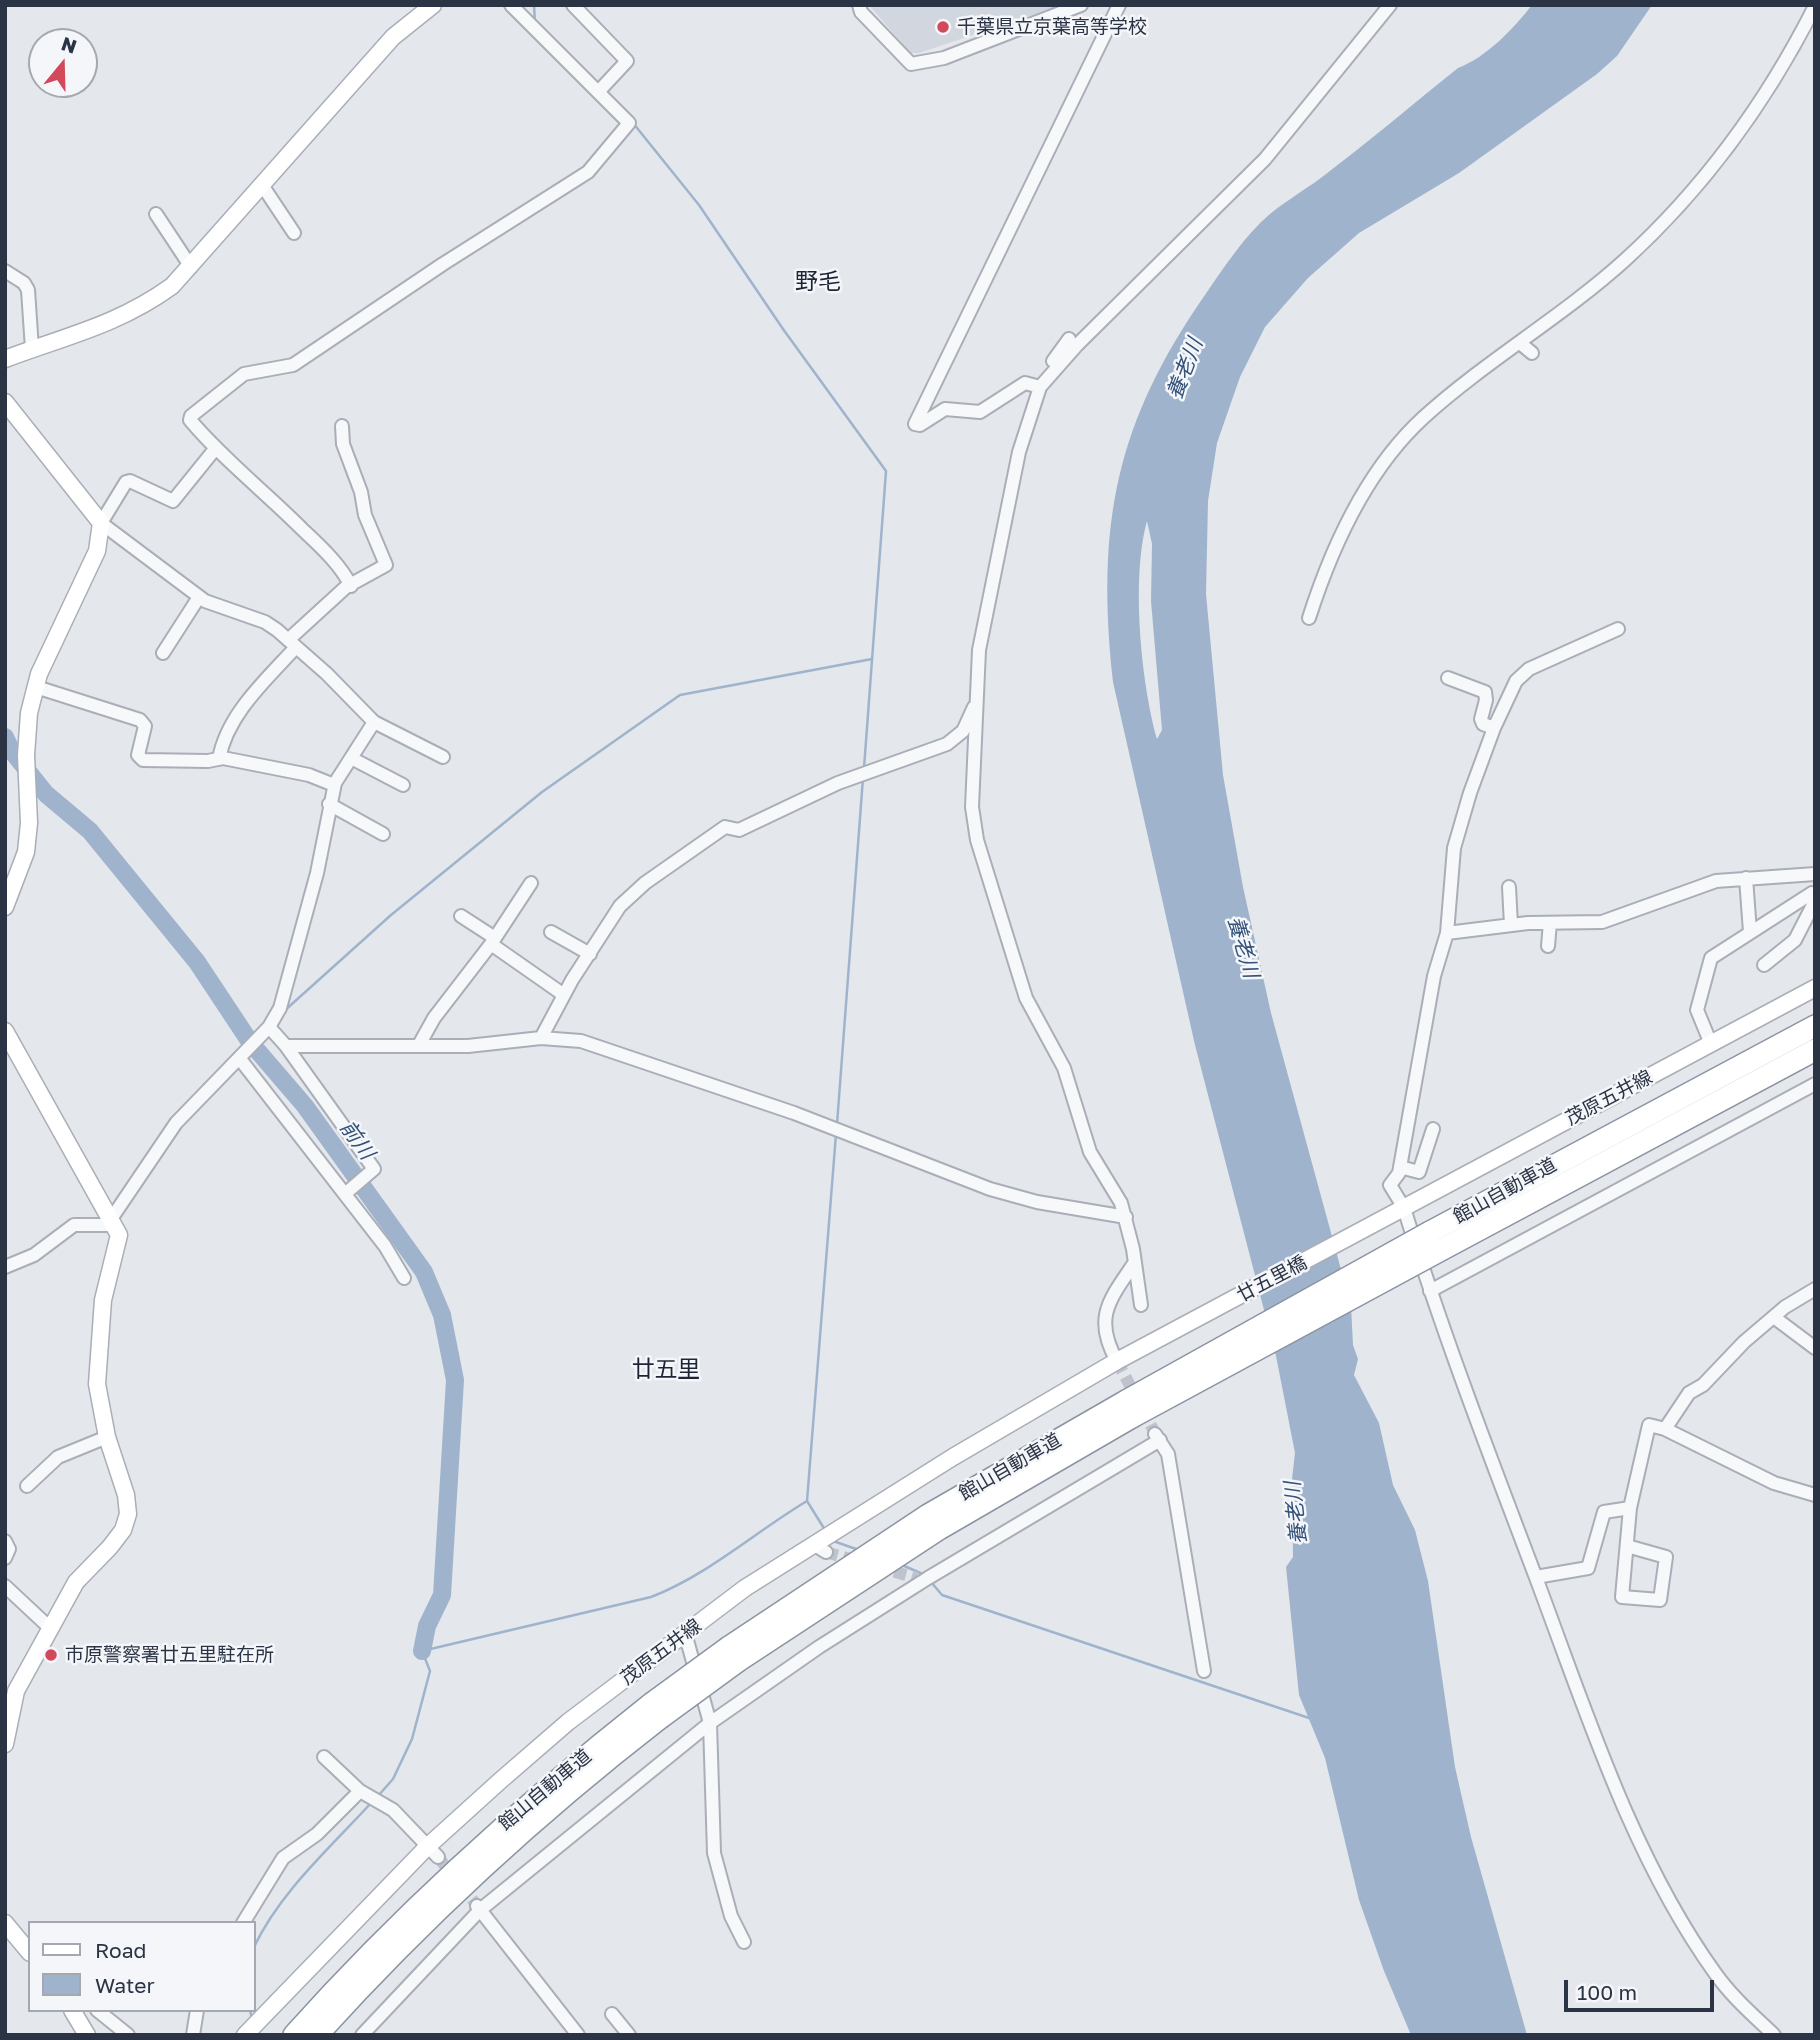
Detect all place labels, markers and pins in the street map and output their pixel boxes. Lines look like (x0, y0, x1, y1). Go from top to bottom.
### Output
place label: 千葉県立京葉高等学校 (957, 16, 1147, 38)
marker: 千葉県立京葉高等学校 (935, 19, 951, 35)
place label: 市原警察署廿五里駐在所 (65, 1644, 274, 1666)
marker: 市原警察署廿五里駐在所 (43, 1647, 59, 1663)

